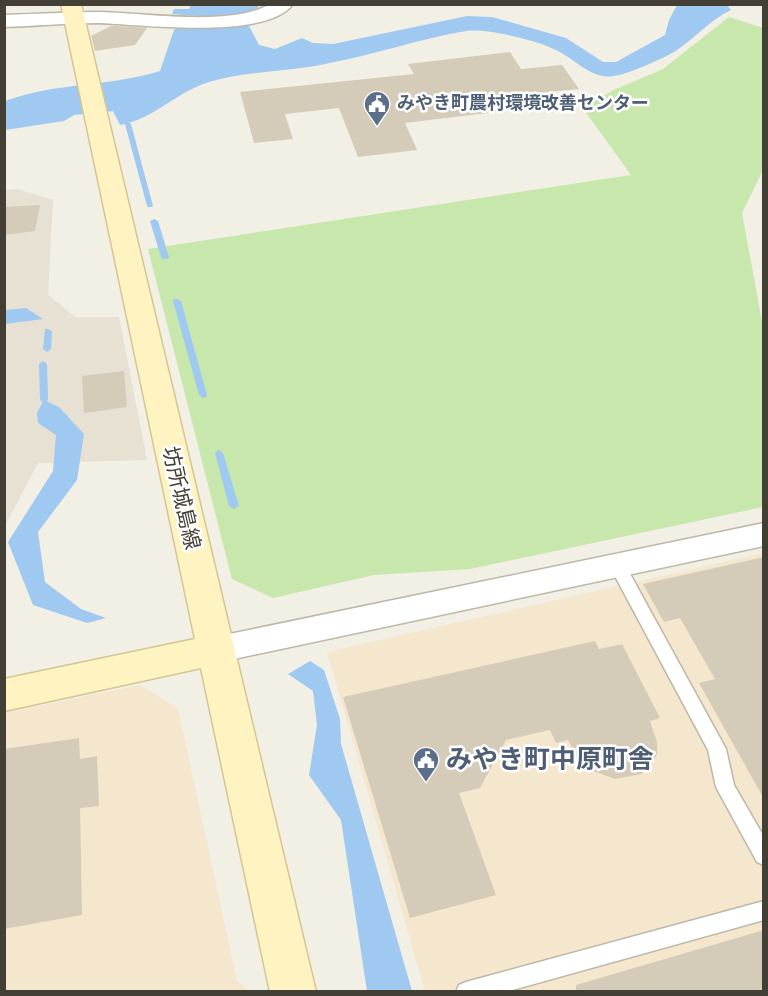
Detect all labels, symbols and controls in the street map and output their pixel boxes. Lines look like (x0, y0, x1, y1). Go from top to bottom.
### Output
public building icon: みやき町農村環境改善センター (362, 89, 392, 127)
place label: みやき町農村環境改善センター (397, 93, 649, 113)
street label: 坊所城島線 (159, 444, 204, 552)
public building icon: みやき町中原町舎 (411, 745, 441, 783)
place label: みやき町中原町舎 (446, 745, 654, 773)

